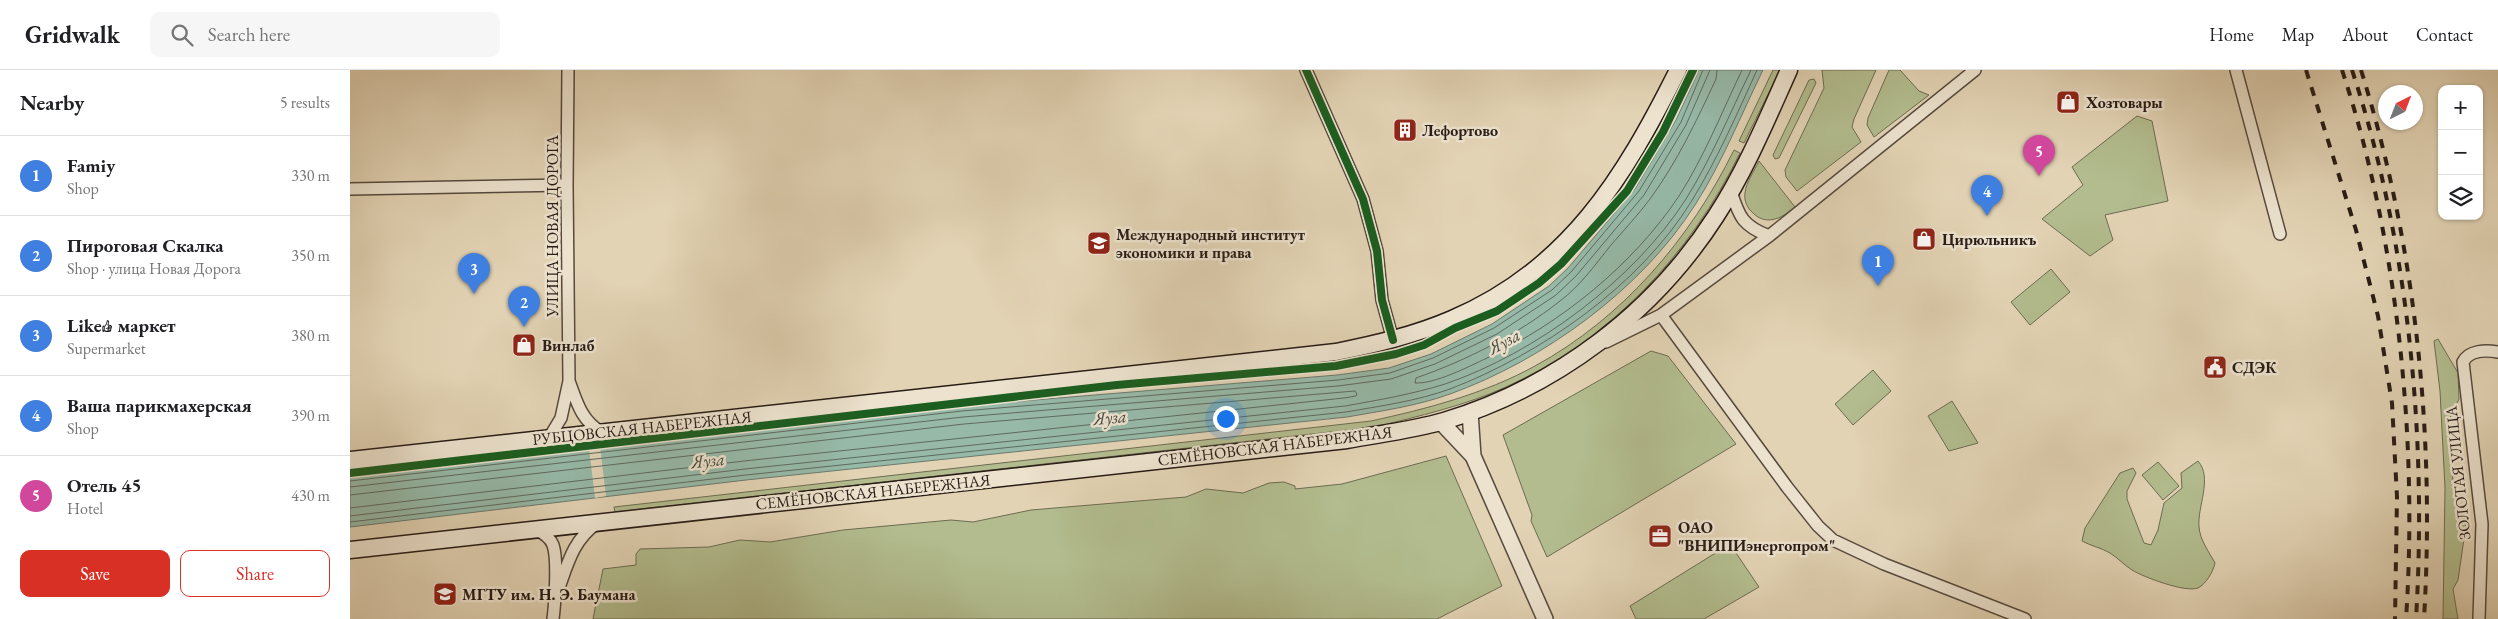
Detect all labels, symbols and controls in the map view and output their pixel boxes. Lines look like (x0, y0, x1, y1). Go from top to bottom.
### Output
search box (150, 12, 500, 57)
text: Gridwalk (25, 19, 120, 50)
icon: search (168, 21, 196, 49)
text: Search here (208, 22, 290, 47)
text: Home (2209, 23, 2254, 46)
text: Map (2282, 23, 2314, 46)
text: About (2342, 23, 2388, 46)
text: Contact (2416, 23, 2473, 46)
north arrow (2378, 85, 2423, 130)
map controls (2438, 85, 2483, 220)
button: + (2438, 85, 2483, 130)
text: Nearby (20, 89, 84, 116)
shop icon: Хозтовары (2055, 89, 2081, 115)
text: 5 results (280, 92, 330, 113)
place label: Хозтовары (2085, 92, 2163, 113)
building icon: Лефортово (1392, 117, 1418, 143)
place label: Лефортово (1422, 120, 1498, 141)
button: − (2438, 130, 2483, 175)
street label: УЛИЦА НОВАЯ ДОРОГА (542, 134, 563, 318)
pin: 5 (2023, 135, 2055, 176)
text: Famiy (67, 153, 115, 178)
text: 1 (32, 165, 40, 186)
text: 330 m (291, 165, 330, 186)
pin: 4 (1971, 175, 2003, 216)
button: layers (2438, 175, 2483, 220)
text: Shop (67, 178, 99, 199)
place label: Международный институт экономики и права (1116, 224, 1306, 263)
shop icon: Цирюльникъ (1911, 226, 1937, 252)
place label: Цирюльникъ (1942, 229, 2037, 250)
school or university icon: Международный институт экономики и права (1086, 230, 1112, 256)
text: Пироговая Скалка (67, 233, 224, 258)
text: 2 (32, 245, 40, 266)
text: 350 m (291, 245, 330, 266)
pin: 1 (1862, 245, 1894, 286)
pin: 3 (458, 253, 490, 294)
text: Shop · улица Новая Дорога (67, 258, 241, 279)
pin: 2 (508, 286, 540, 327)
text: Like👍 маркет (67, 313, 176, 338)
water label: Яуза (1482, 323, 1525, 361)
text: 3 (32, 325, 40, 346)
text: 380 m (291, 325, 330, 346)
shop icon: Винлаб (511, 332, 537, 358)
place label: Винлаб (542, 335, 595, 356)
text: Supermarket (67, 338, 146, 359)
public building icon: СДЭК (2202, 354, 2228, 380)
place label: СДЭК (2232, 357, 2277, 378)
text: Ваша парикмахерская (67, 393, 252, 418)
water label: Яуза (1090, 404, 1128, 431)
street label: ЗОЛОТАЯ УЛИЦА (2440, 404, 2475, 541)
text: 4 (32, 405, 40, 426)
text: 390 m (291, 405, 330, 426)
street label: РУБЦОВСКАЯ НАБЕРЕЖНАЯ (531, 406, 753, 450)
your location (1213, 406, 1239, 432)
text: Shop (67, 418, 99, 439)
street label: СЕМЁНОВСКАЯ НАБЕРЕЖНАЯ (1157, 421, 1394, 471)
water label: Яуза (688, 447, 726, 474)
street label: СЕМЁНОВСКАЯ НАБЕРЕЖНАЯ (754, 469, 992, 515)
text: Отель 45 (67, 473, 141, 498)
text: 5 (32, 485, 40, 506)
text: 430 m (291, 485, 330, 506)
text: Hotel (67, 498, 103, 519)
place label: ОАО "ВНИПИэнергопром" (1678, 517, 1835, 556)
office icon: ОАО "ВНИПИэнергопром" (1647, 523, 1673, 549)
button: Save (20, 550, 170, 597)
button: Share (180, 550, 330, 597)
school or university icon: МГТУ им. Н. Э. Баумана (432, 581, 458, 607)
place label: МГТУ им. Н. Э. Баумана (462, 584, 637, 605)

